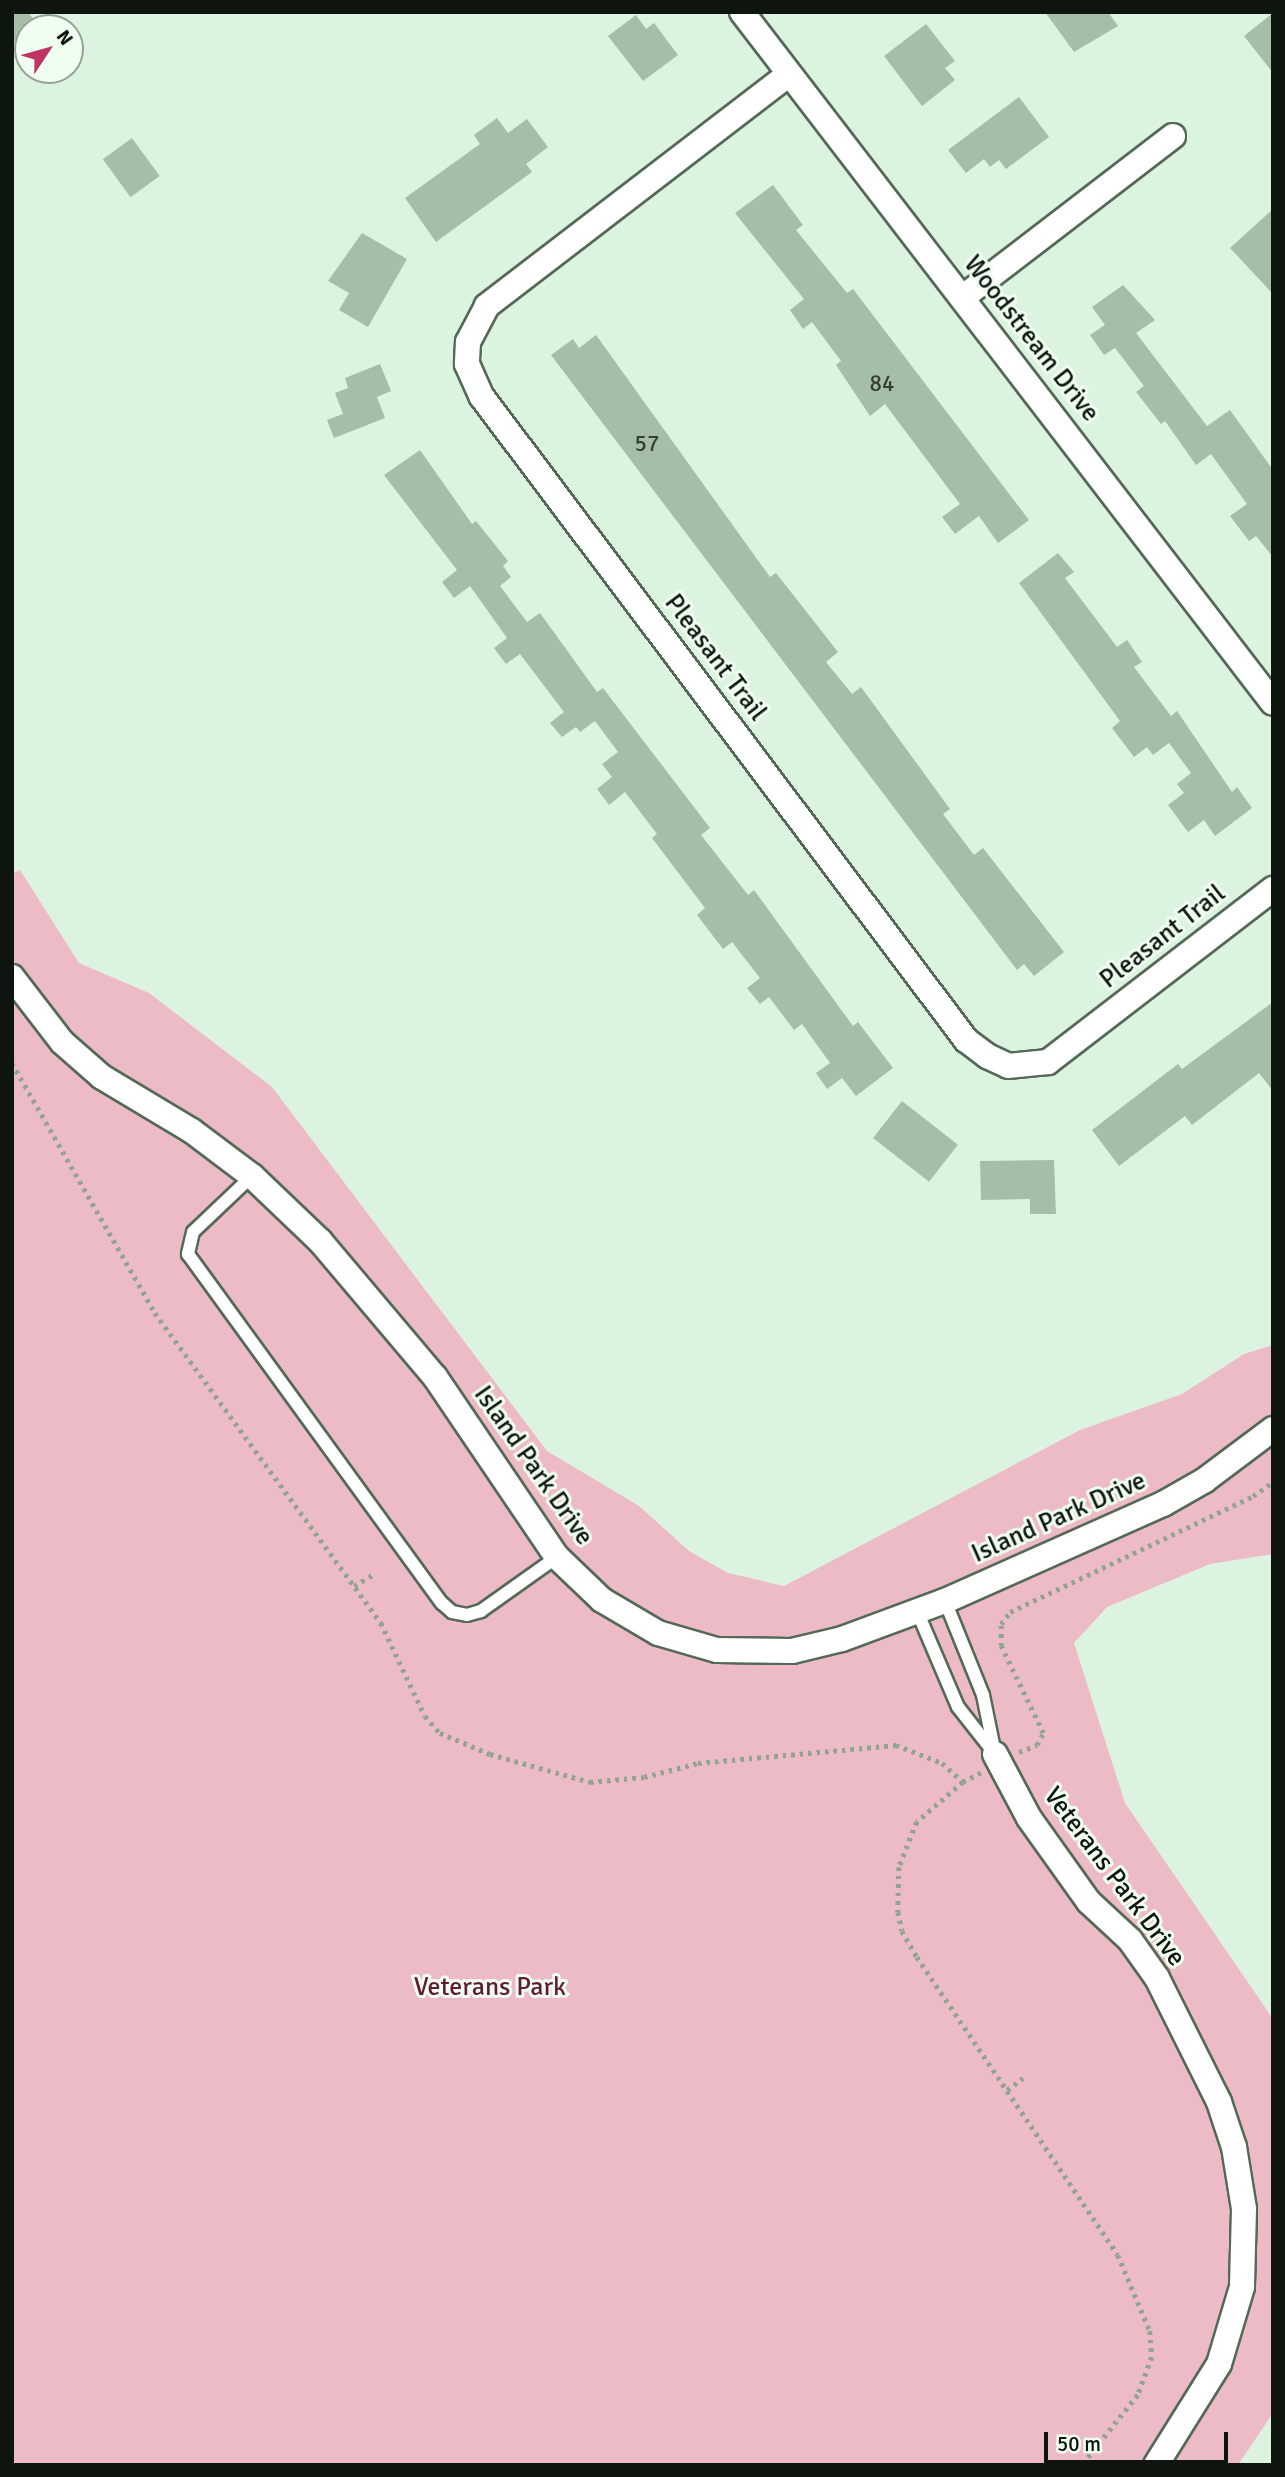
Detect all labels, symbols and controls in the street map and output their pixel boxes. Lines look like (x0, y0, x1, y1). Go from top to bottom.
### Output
north arrow (14, 14, 84, 84)
text: N (51, 25, 78, 50)
street label: Woodstream Drive (956, 250, 1106, 428)
house number: 84 (870, 370, 894, 398)
house number: 57 (635, 430, 659, 458)
street label: Pleasant Trail (657, 588, 773, 728)
street label: Pleasant Trail (1094, 878, 1232, 996)
street label: Island Park Drive (466, 1380, 600, 1552)
street label: Island Park Drive (967, 1466, 1151, 1570)
street label: Veterans Park Drive (1036, 1781, 1192, 1973)
park label: Veterans Park (414, 1972, 566, 2004)
scale bar (1047, 2418, 1231, 2462)
text: 50 m (1057, 2431, 1101, 2457)

